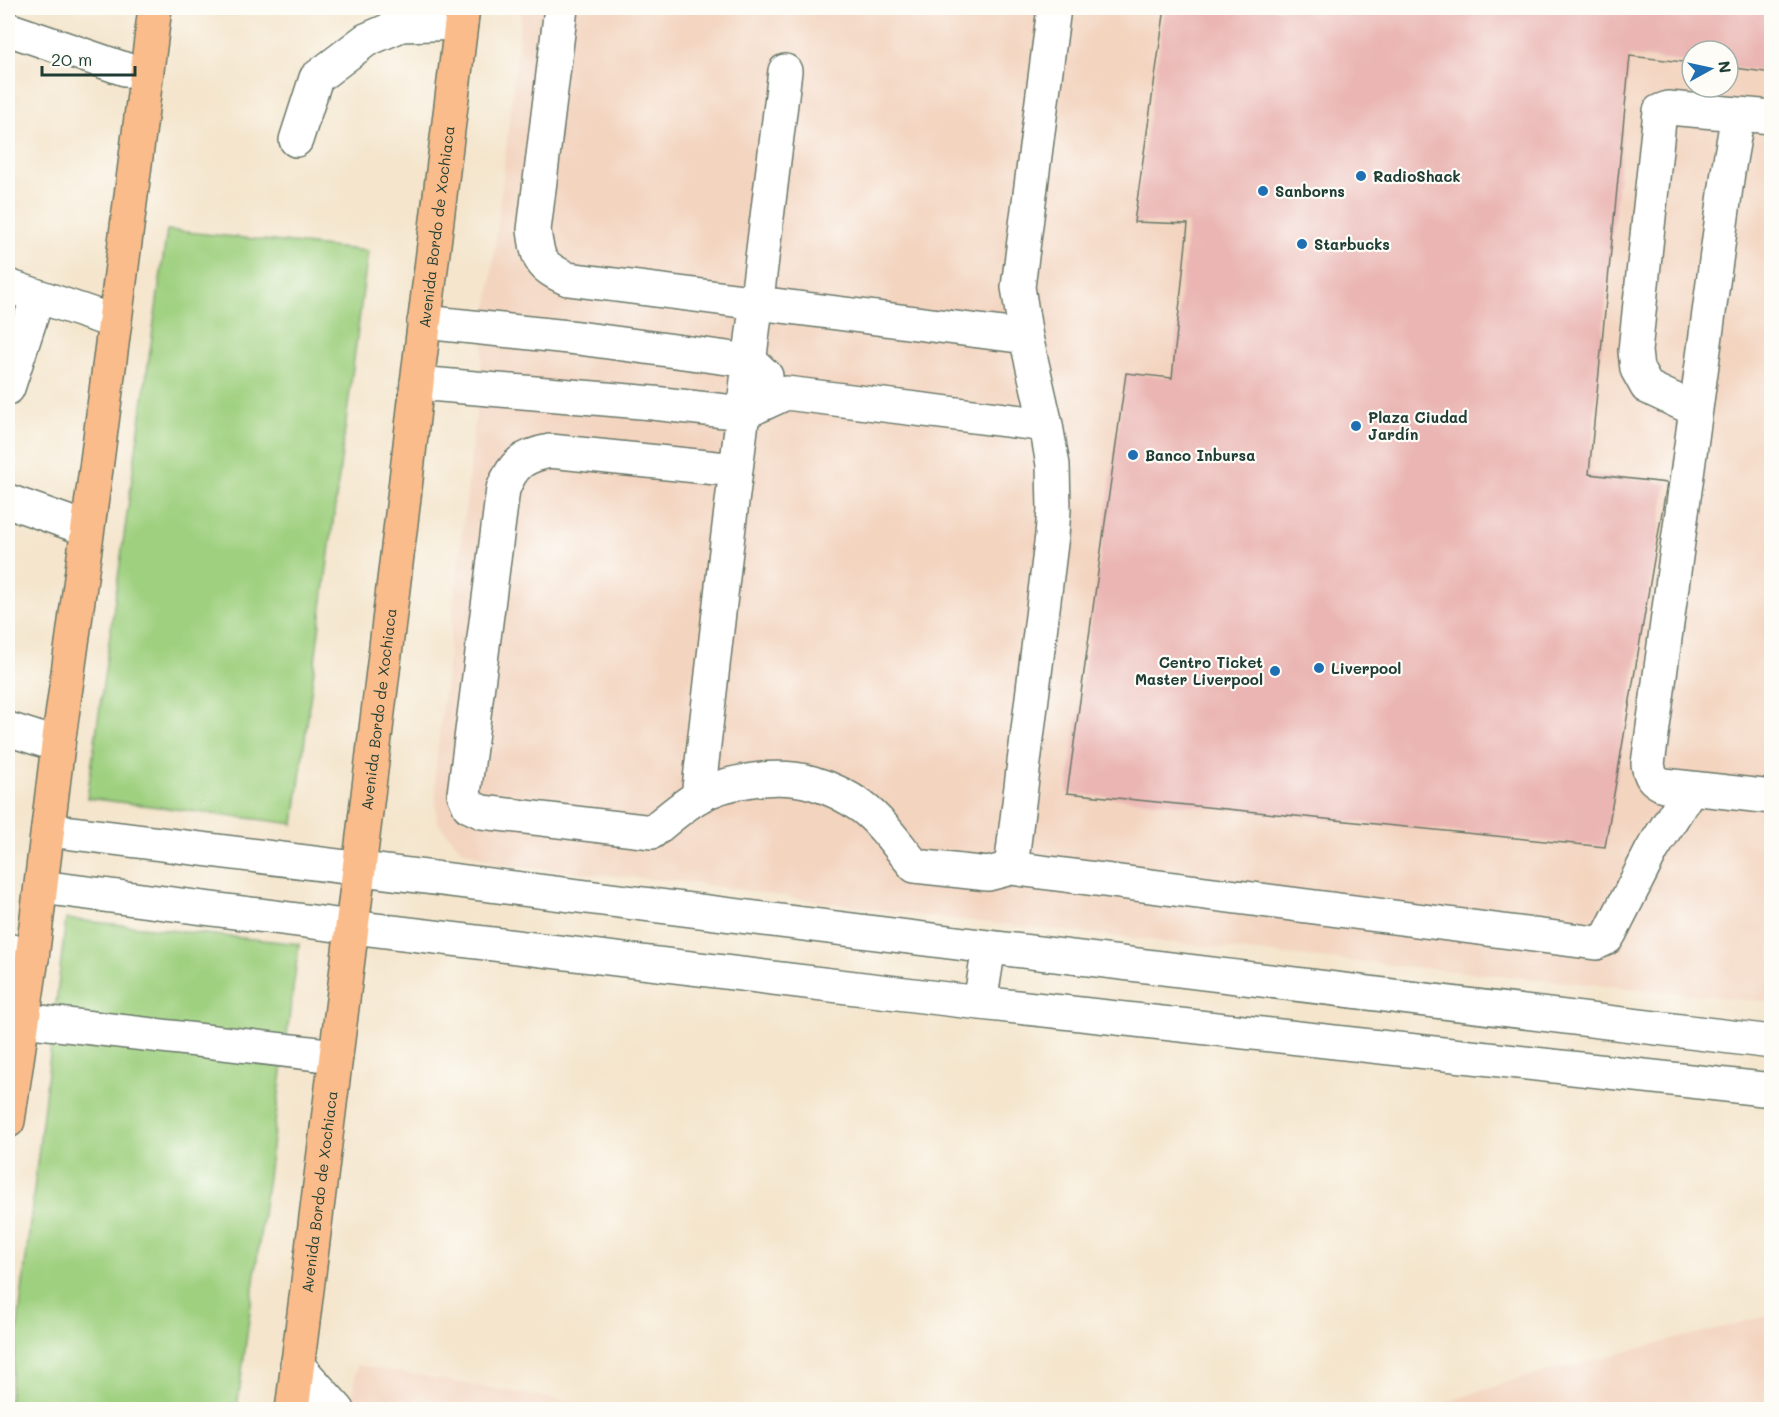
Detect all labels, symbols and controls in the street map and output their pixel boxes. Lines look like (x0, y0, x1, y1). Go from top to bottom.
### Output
scale bar (42, 39, 135, 77)
north arrow (1680, 39, 1740, 99)
text: 20 m (51, 47, 92, 71)
text: N (1714, 59, 1737, 74)
street label: Avenida Bordo de Xochiaca (414, 124, 458, 329)
place label: RadioShack (1373, 166, 1461, 186)
marker: RadioShack (1354, 169, 1368, 183)
place label: Sanborns (1275, 181, 1345, 201)
marker: Sanborns (1256, 184, 1270, 198)
place label: Starbucks (1314, 234, 1390, 254)
marker: Starbucks (1295, 237, 1309, 251)
place label: Plaza Ciudad Jardín (1368, 407, 1468, 444)
marker: Plaza Ciudad Jardín (1349, 419, 1363, 433)
place label: Banco Inbursa (1145, 445, 1255, 465)
marker: Banco Inbursa (1126, 448, 1140, 462)
street label: Avenida Bordo de Xochiaca (356, 607, 401, 812)
place label: Centro Ticket Master Liverpool (1135, 652, 1263, 689)
place label: Liverpool (1331, 658, 1401, 678)
marker: Liverpool (1312, 661, 1326, 675)
marker: Centro Ticket Master Liverpool (1268, 664, 1282, 678)
street label: Avenida Bordo de Xochiaca (297, 1089, 342, 1294)

